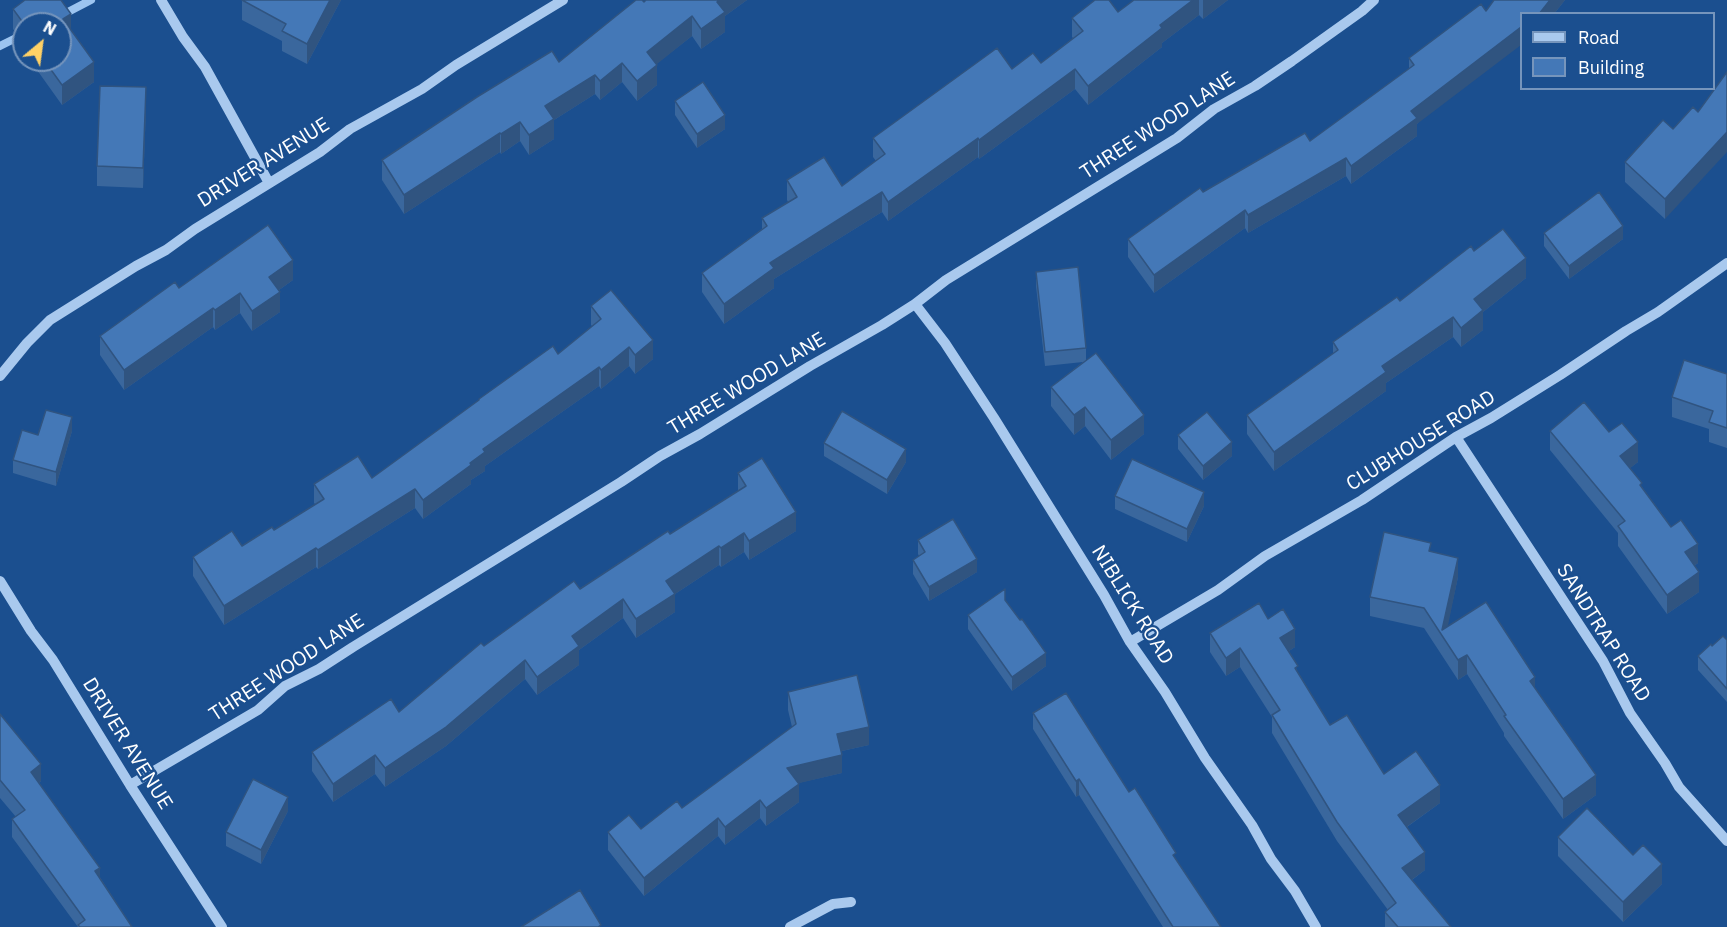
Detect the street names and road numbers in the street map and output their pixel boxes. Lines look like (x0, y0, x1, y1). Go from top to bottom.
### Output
street label: THREE WOOD LANE (1076, 67, 1240, 185)
street label: DRIVER AVENUE (194, 113, 334, 213)
street label: THREE WOOD LANE (664, 327, 830, 441)
street label: CLUBHOUSE ROAD (1342, 385, 1500, 497)
street label: NIBLICK ROAD (1086, 541, 1178, 669)
street label: SANDTRAP ROAD (1551, 560, 1655, 706)
street label: THREE WOOD LANE (205, 609, 369, 727)
street label: DRIVER AVENUE (77, 674, 177, 814)

